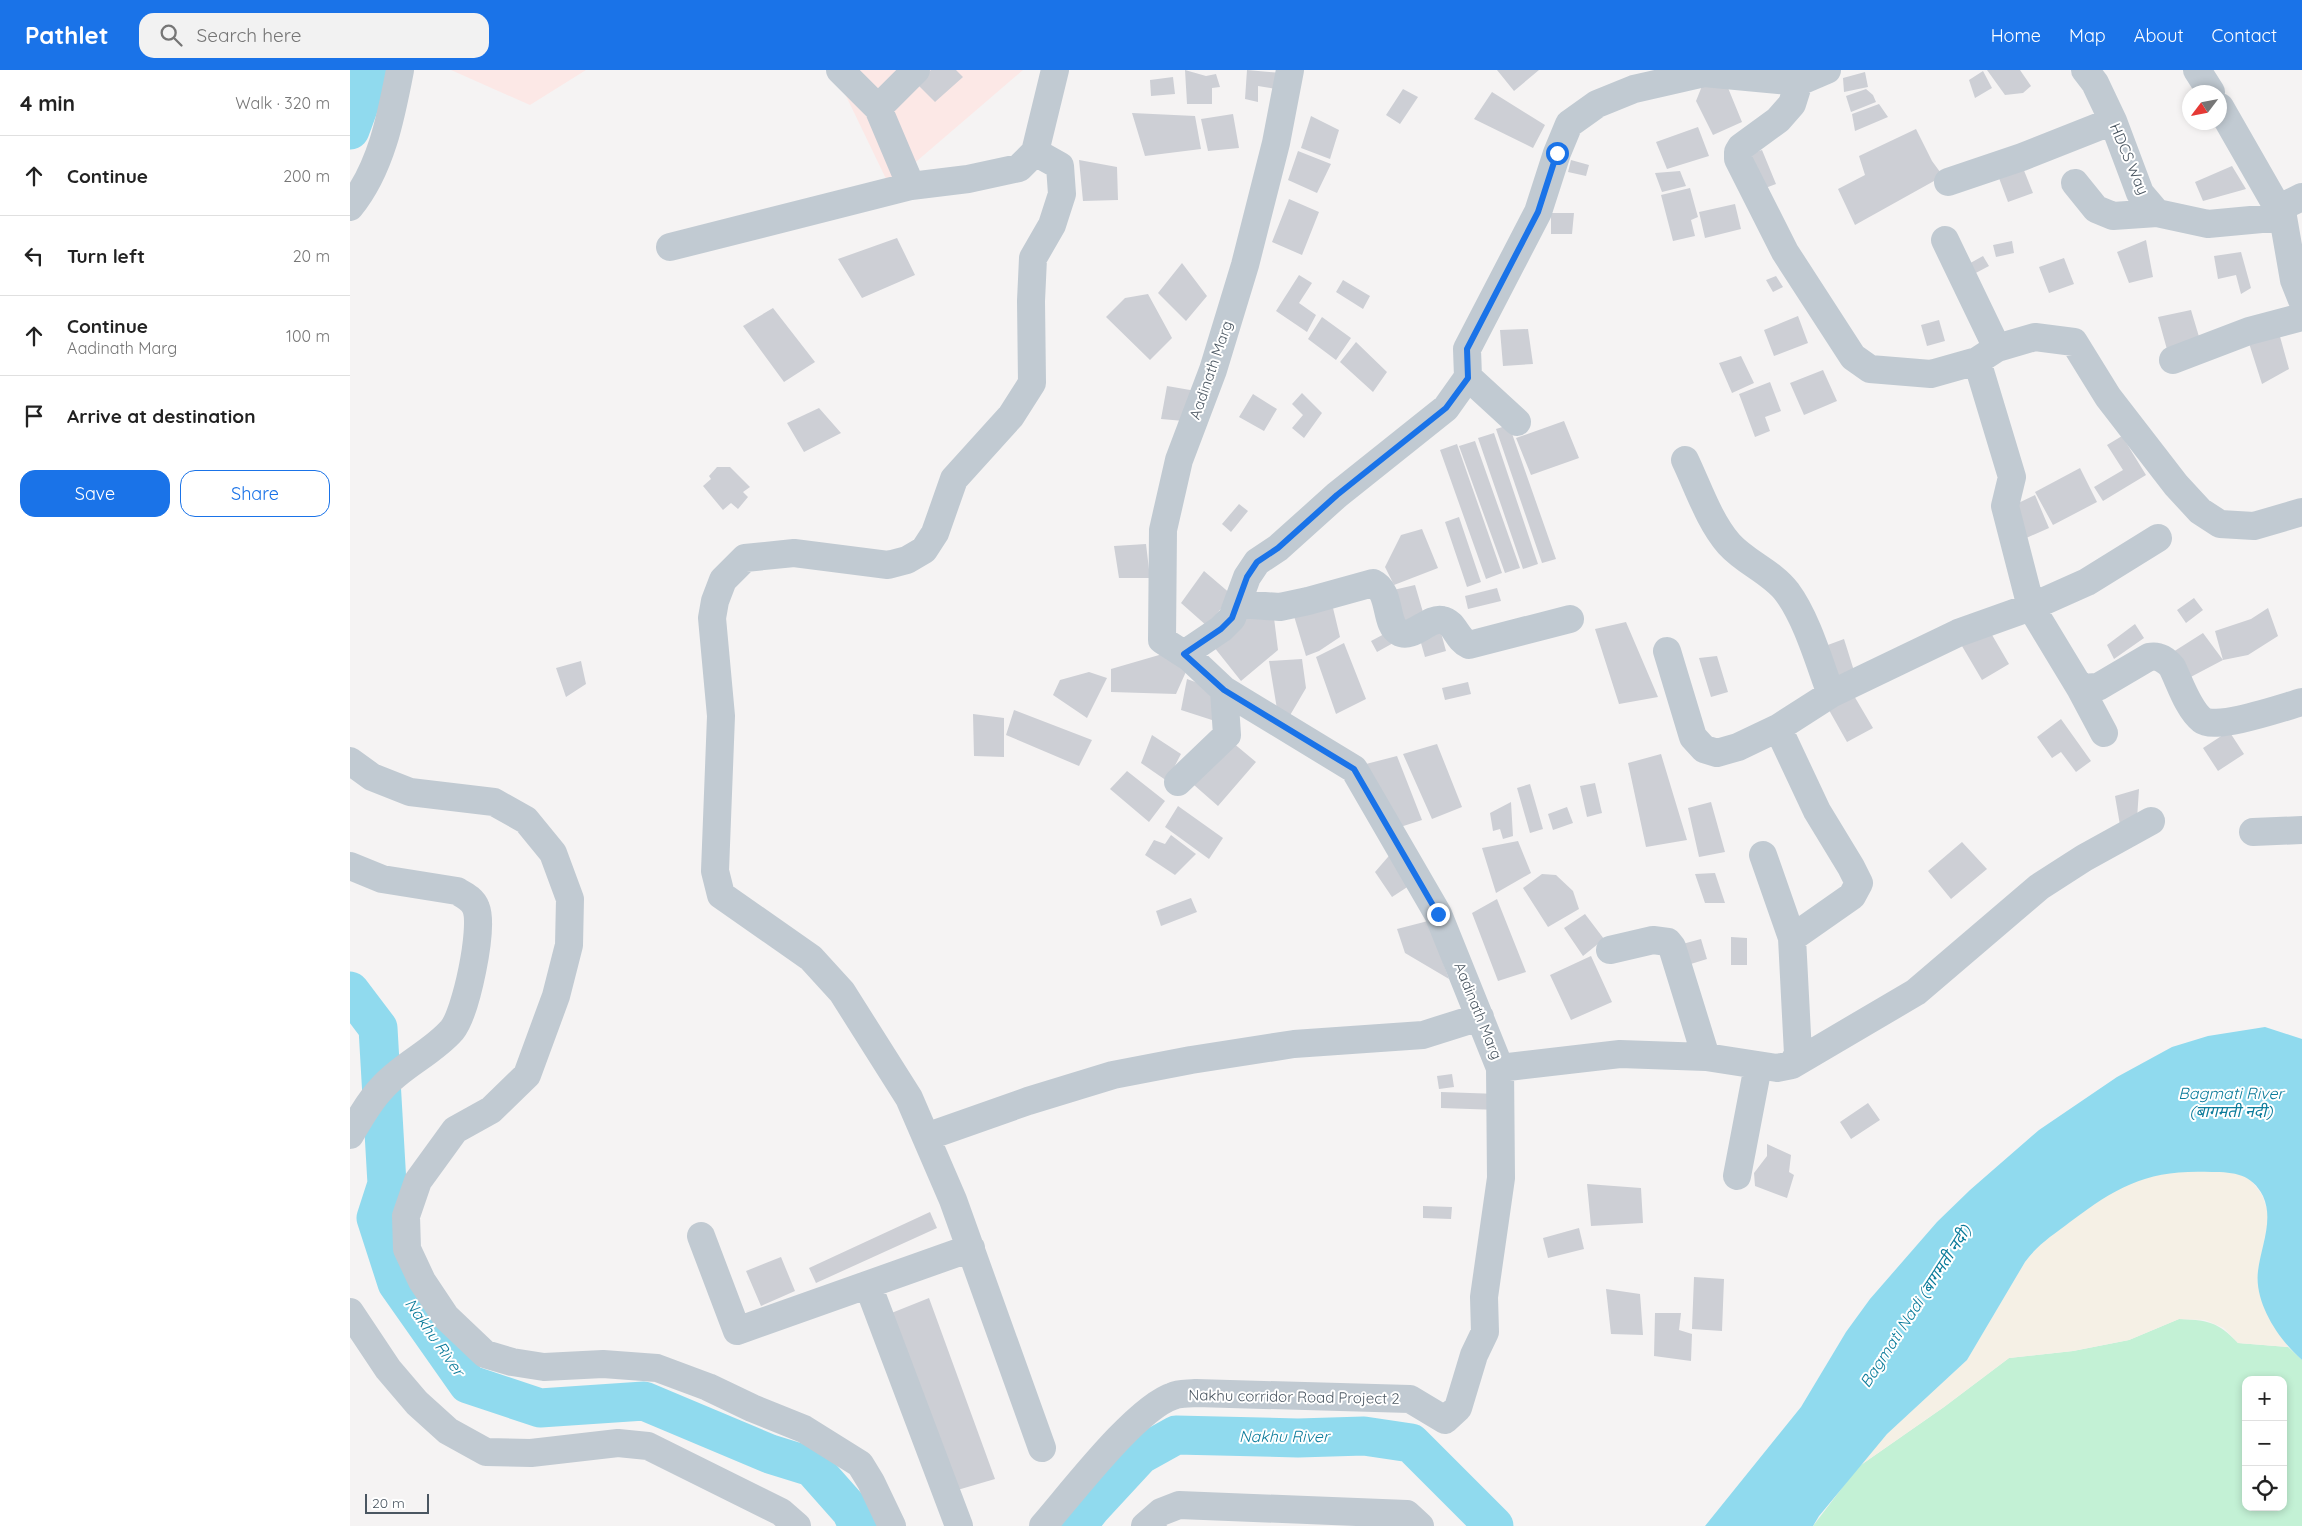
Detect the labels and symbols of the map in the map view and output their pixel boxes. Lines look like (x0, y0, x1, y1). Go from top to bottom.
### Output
north arrow (2182, 85, 2227, 130)
street label: HDCS Way (2106, 120, 2153, 197)
route start (1546, 142, 1569, 165)
street label: Aadinath Marg (1185, 318, 1236, 422)
route end (1427, 903, 1450, 926)
street label: Aadinath Marg (1450, 959, 1507, 1062)
water label: Bagmati River (बागमती नदी) (2178, 1083, 2285, 1121)
water label: Bagmati Nadi (बागमती नदी) (1855, 1220, 1976, 1391)
water label: Nakhu River (401, 1294, 470, 1381)
street label: Nakhu corridor Road Project 2 (1188, 1385, 1400, 1408)
water label: Nakhu River (1239, 1426, 1331, 1446)
scale bar (365, 1491, 429, 1514)

